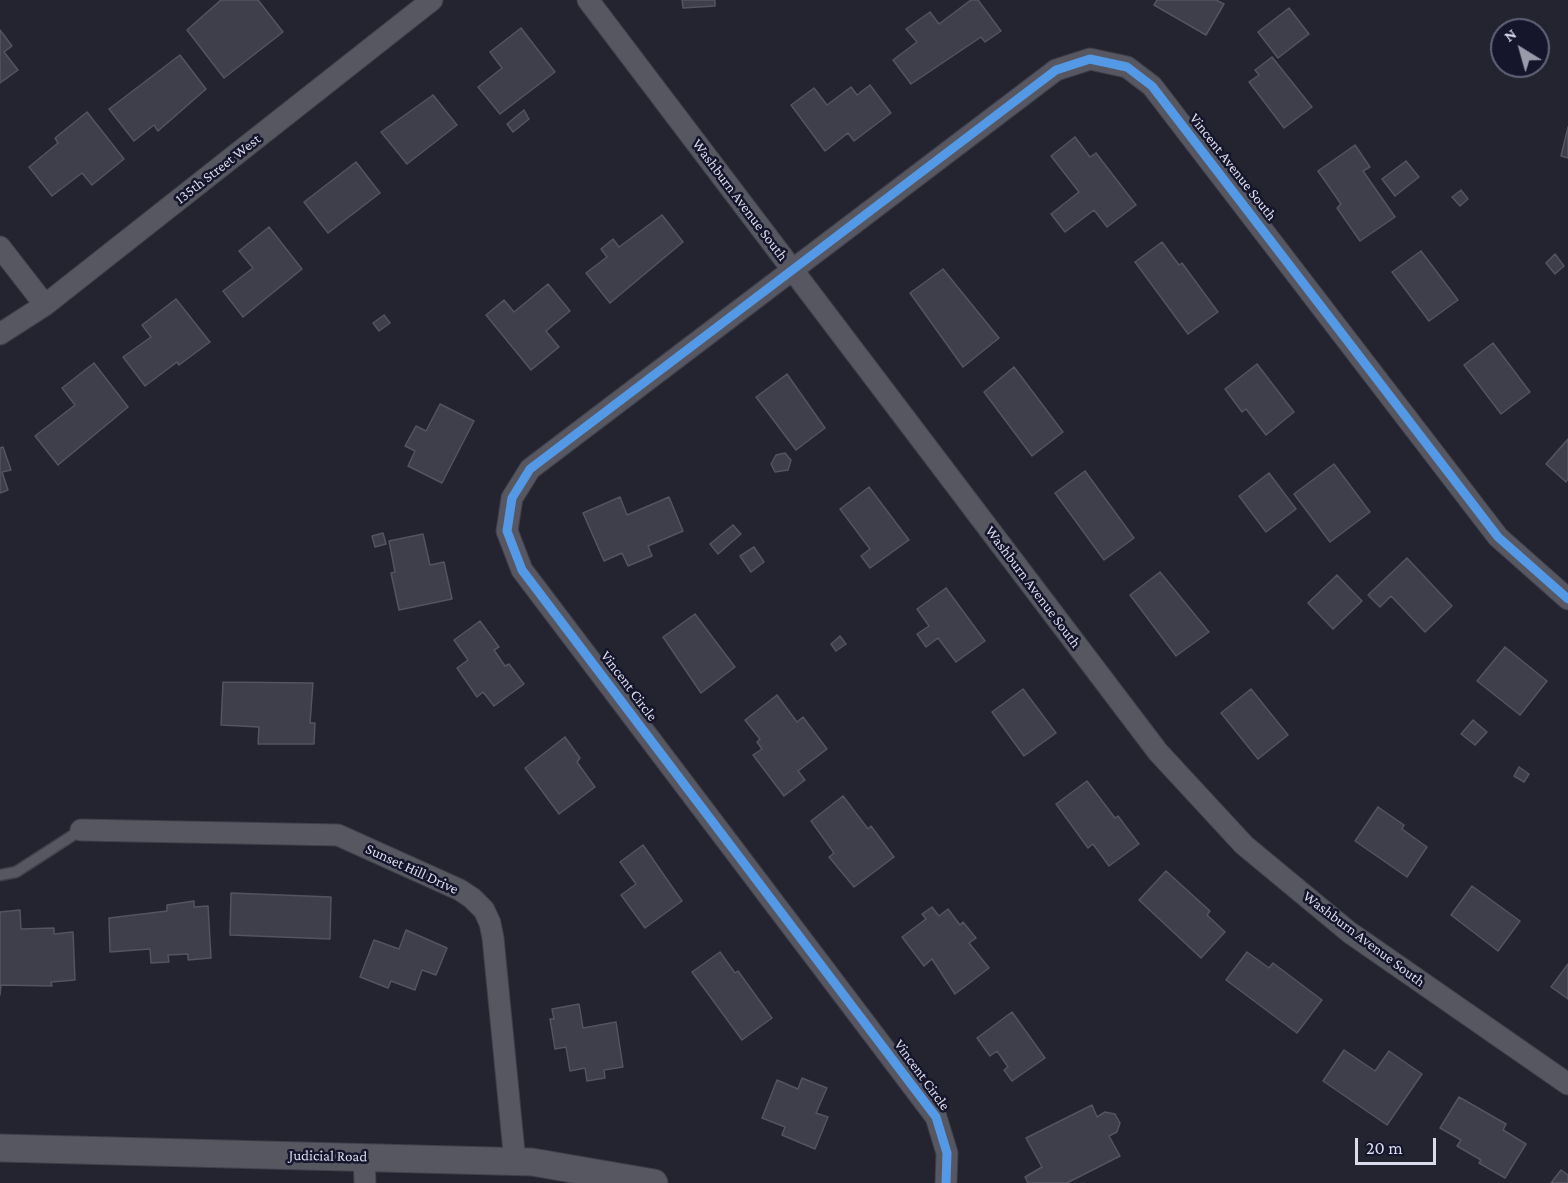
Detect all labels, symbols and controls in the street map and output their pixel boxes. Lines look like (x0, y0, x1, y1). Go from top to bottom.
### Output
north arrow (1490, 18, 1550, 78)
text: N (1501, 25, 1520, 45)
street label: Vincent Avenue South (1185, 110, 1281, 224)
street label: 135th Street West (172, 130, 264, 208)
street label: Washburn Avenue South (688, 135, 792, 265)
street label: Washburn Avenue South (981, 522, 1085, 652)
street label: Vincent Circle (597, 647, 661, 725)
street label: Sunset Hill Drive (363, 840, 461, 898)
street label: Washburn Avenue South (1299, 887, 1429, 991)
street label: Vincent Circle (890, 1036, 954, 1114)
scale bar (1358, 1126, 1439, 1164)
text: 20 m (1366, 1138, 1403, 1158)
street label: Judicial Road (289, 1146, 367, 1166)

